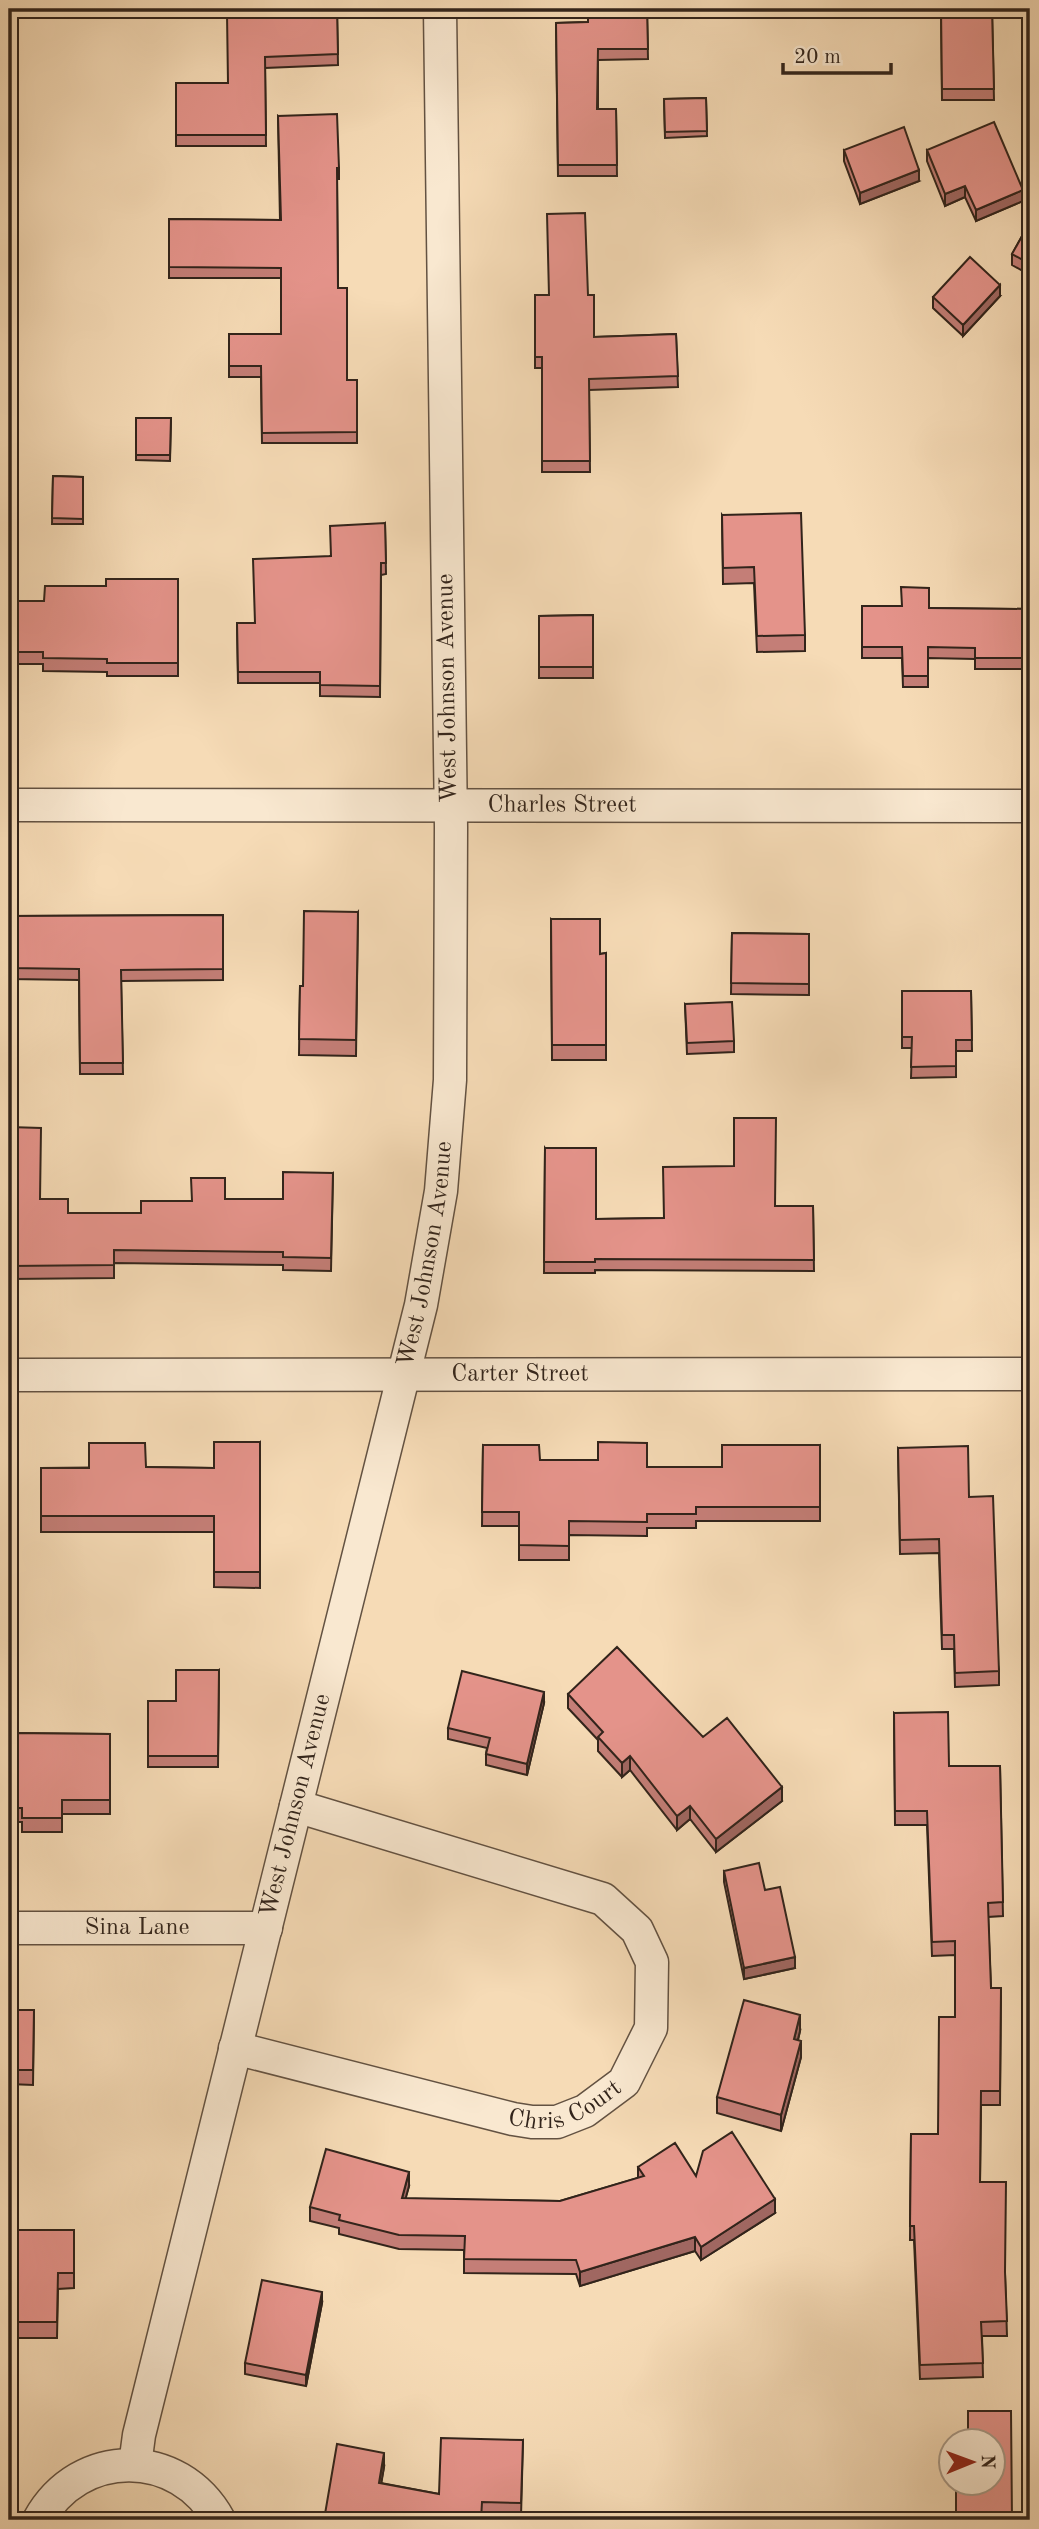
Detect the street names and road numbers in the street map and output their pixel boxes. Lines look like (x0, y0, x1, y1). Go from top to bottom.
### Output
street label: West Johnson Avenue (434, 573, 462, 803)
street label: Charles Street (487, 793, 637, 818)
street label: West Johnson Avenue (394, 1140, 457, 1370)
street label: Carter Street (451, 1362, 589, 1387)
street label: West Johnson Avenue (257, 1691, 335, 1920)
street label: Sina Lane (85, 1916, 189, 1940)
street label: Chris Court (506, 2076, 626, 2135)

